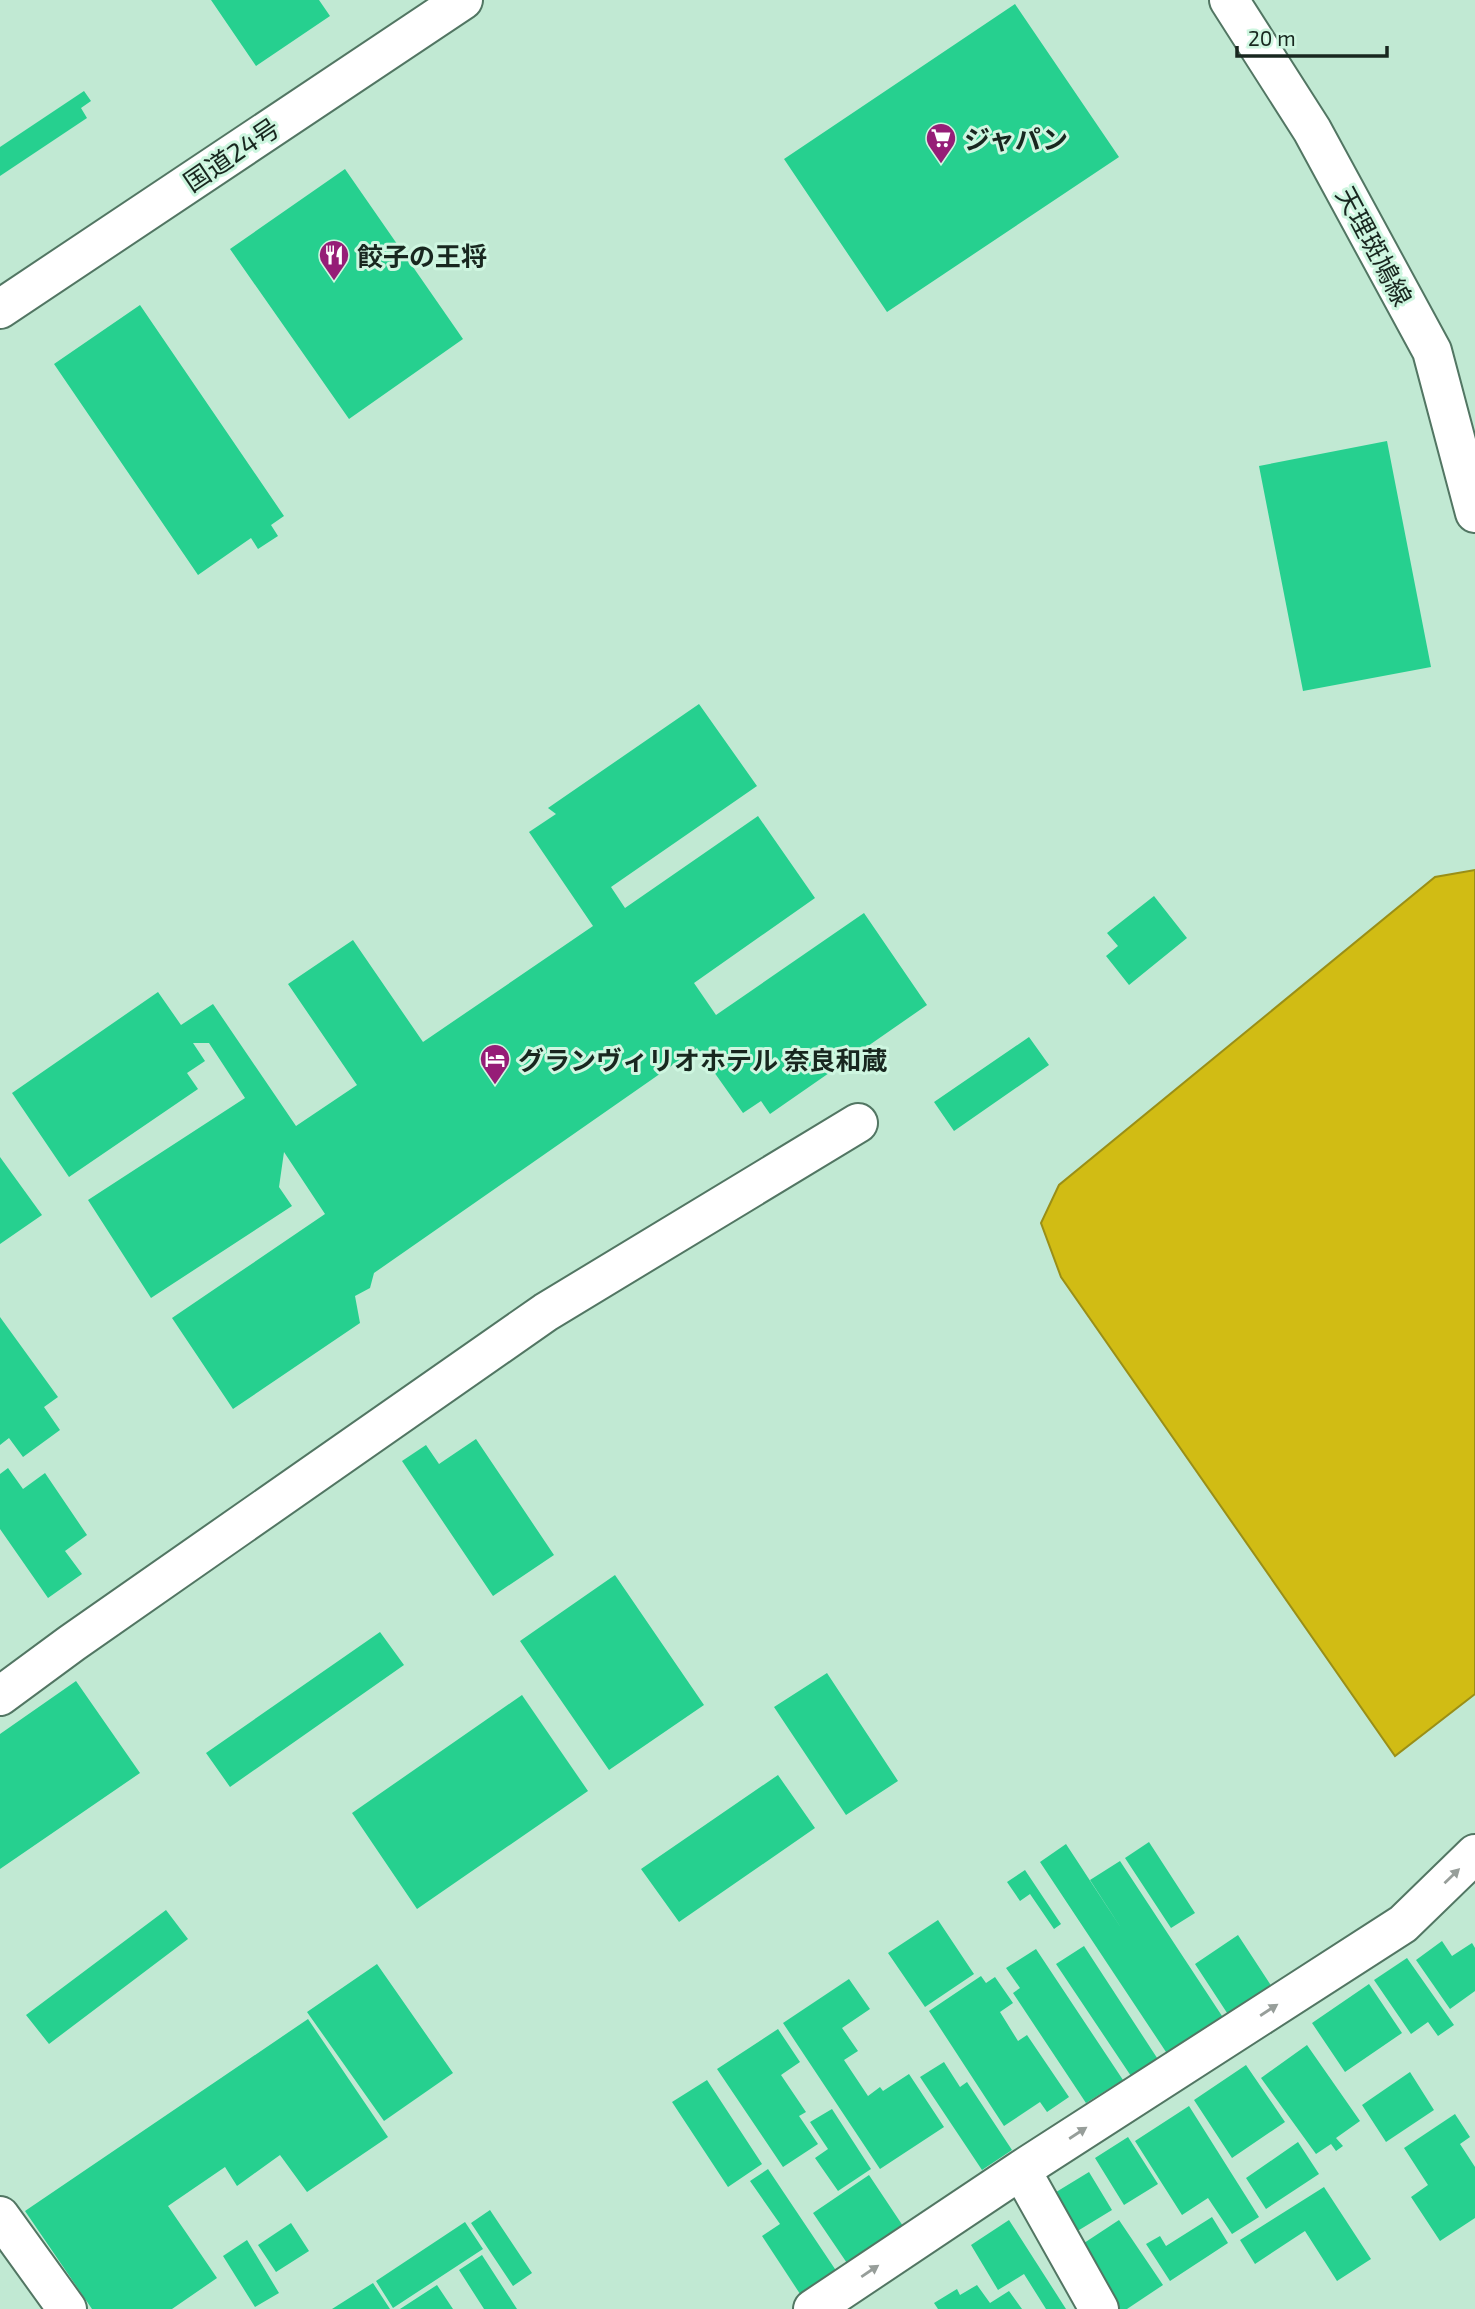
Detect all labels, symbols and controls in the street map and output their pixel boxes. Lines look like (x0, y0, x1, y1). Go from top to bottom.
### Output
scale bar (1237, 14, 1388, 58)
text: 20 m (1248, 25, 1296, 50)
street label: 国道24号 (177, 111, 285, 197)
supermarket icon: ジャパン (924, 121, 958, 165)
place label: ジャパン (964, 123, 1068, 154)
street label: 天理斑鳩線 (1331, 181, 1419, 311)
restaurant icon: 餃子の王将 (317, 238, 351, 282)
place label: 餃子の王将 (357, 240, 487, 271)
hotel icon: グランヴィリオホテル 奈良和蔵 (478, 1042, 512, 1086)
place label: グランヴィリオホテル 奈良和蔵 (518, 1044, 888, 1075)
one-way arrow (1443, 1869, 1460, 1885)
one-way arrow (1260, 2004, 1279, 2017)
one-way arrow (1069, 2127, 1088, 2140)
one-way arrow (861, 2264, 879, 2278)

